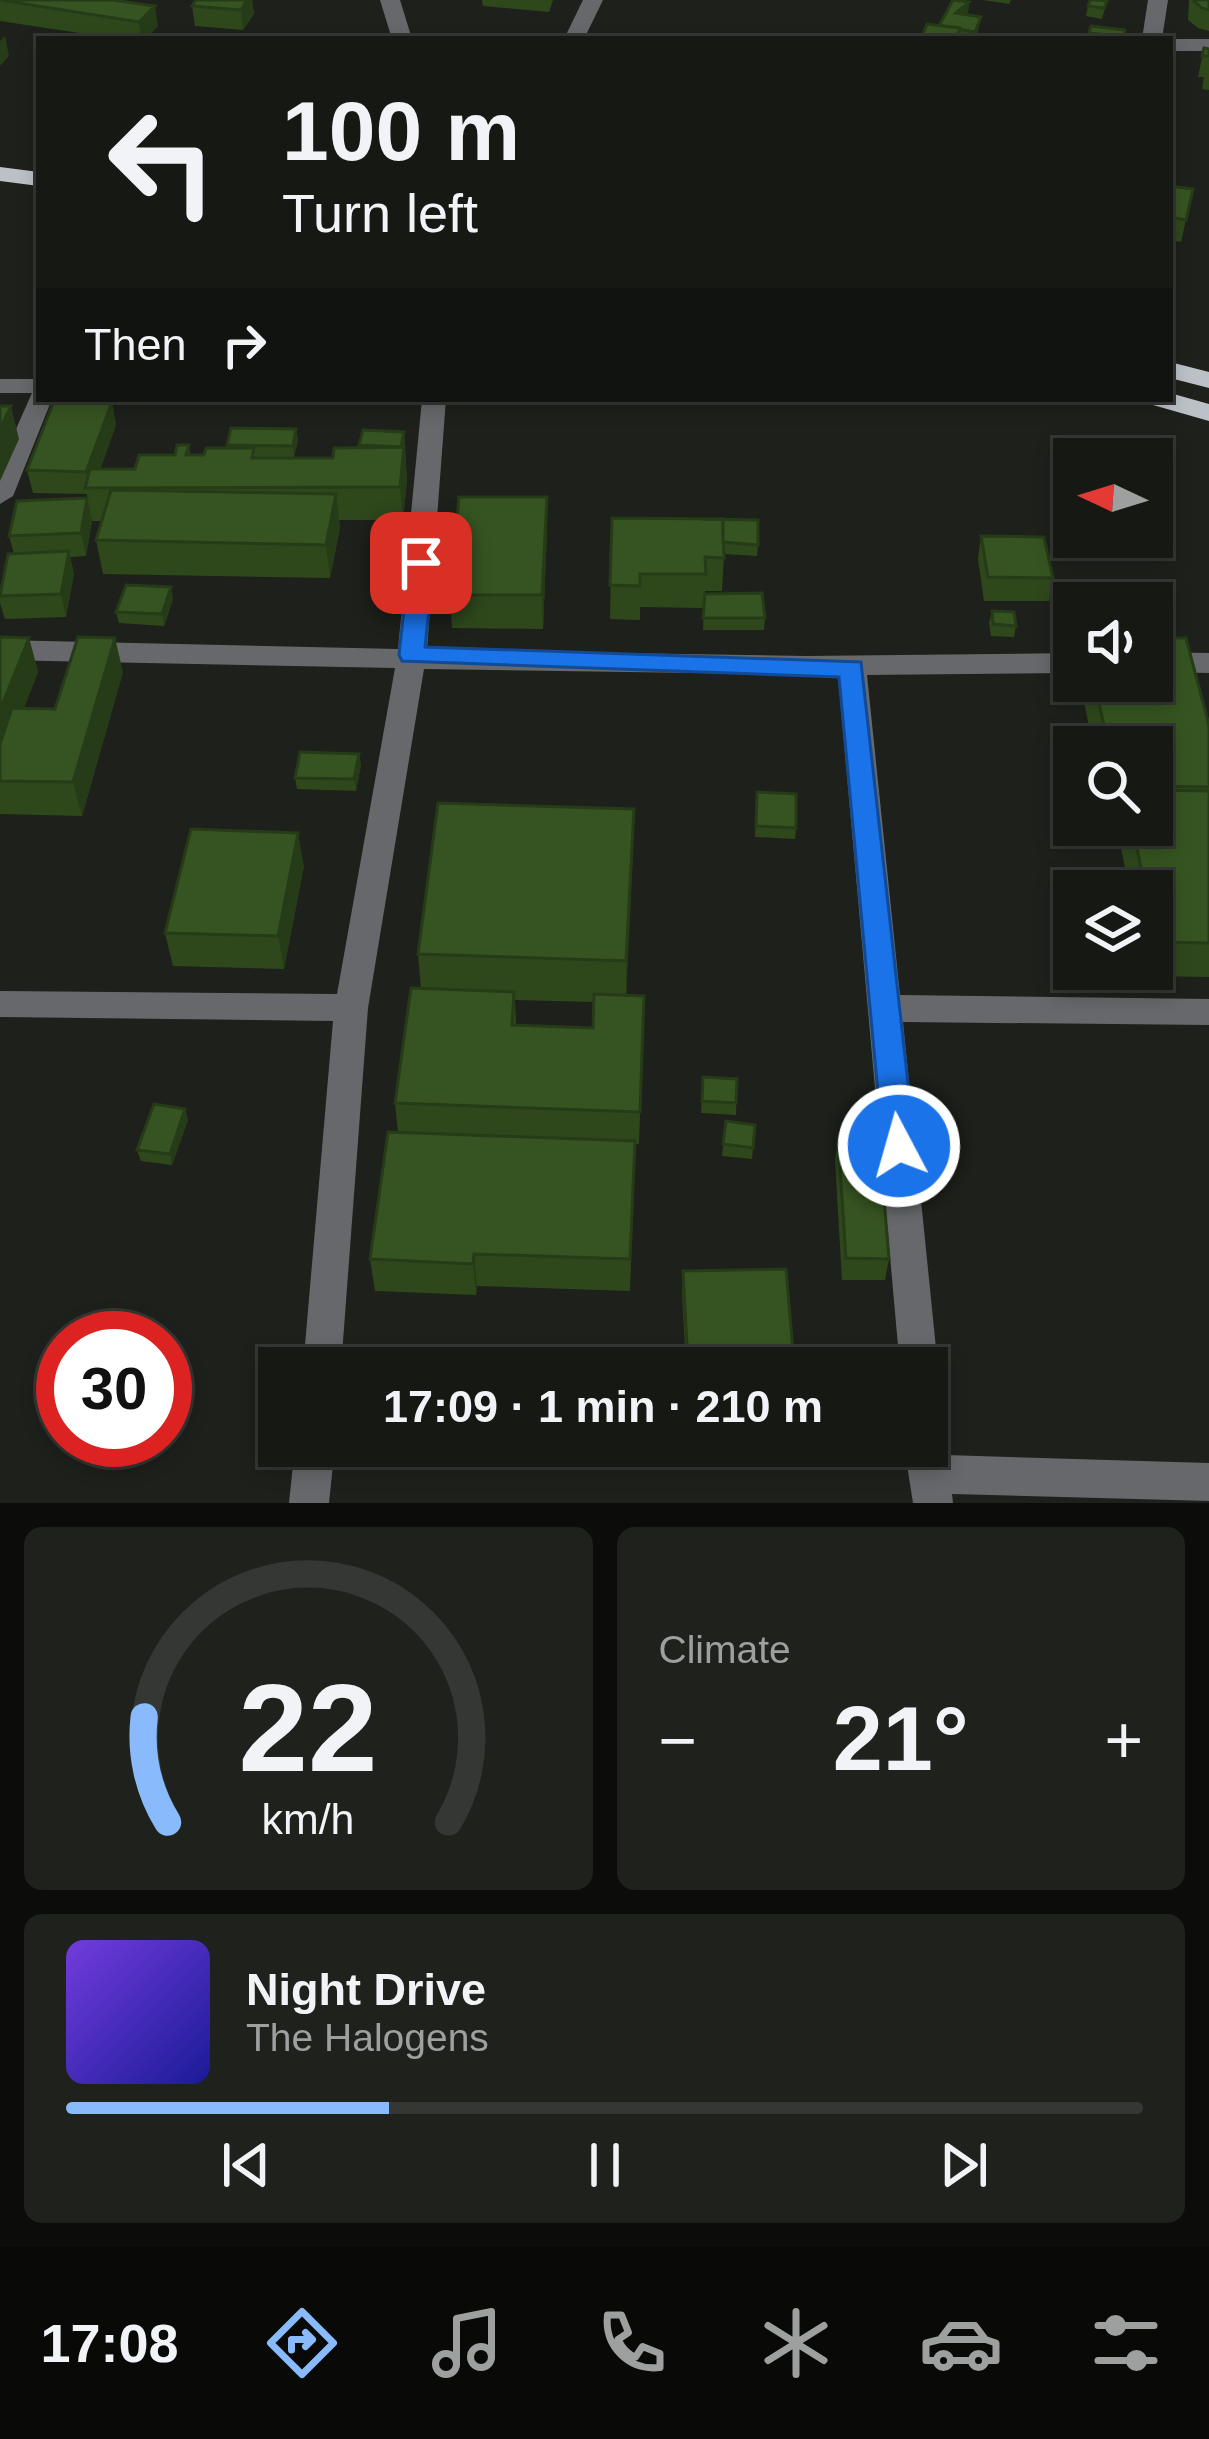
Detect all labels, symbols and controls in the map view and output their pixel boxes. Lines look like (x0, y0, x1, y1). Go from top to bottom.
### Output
icon: left (84, 84, 240, 240)
text: 100 m (282, 84, 520, 178)
text: Turn left (282, 183, 478, 243)
icon: right (211, 312, 277, 378)
text: Then (84, 319, 187, 370)
north arrow (1053, 438, 1173, 558)
map controls (1053, 438, 1173, 990)
pin (370, 512, 472, 614)
icon: arrive (388, 530, 454, 596)
button: sound (1053, 582, 1173, 702)
button: search (1053, 726, 1173, 846)
button: layers (1053, 870, 1173, 990)
position arrow (836, 1083, 962, 1209)
speed limit sign: 30 (36, 1311, 192, 1467)
text: 17:09 · 1 min · 210 m (383, 1381, 823, 1432)
text: Climate (659, 1628, 791, 1671)
text: 22 (239, 1658, 378, 1797)
text: 21° (833, 1689, 969, 1789)
text: − (659, 1703, 697, 1777)
text: + (1104, 1703, 1143, 1777)
text: km/h (262, 1794, 355, 1842)
text: Night Drive (246, 1964, 486, 2015)
text: The Halogens (246, 2016, 489, 2059)
icon: previous (213, 2132, 279, 2198)
icon: pause (572, 2132, 638, 2198)
icon: next (931, 2132, 997, 2198)
icon: directions (260, 2301, 344, 2385)
icon: music (425, 2301, 509, 2385)
icon: phone (590, 2301, 674, 2385)
icon: climate (754, 2301, 838, 2385)
icon: car (919, 2301, 1003, 2385)
icon: filters (1084, 2301, 1168, 2385)
text: 17:08 (40, 2313, 179, 2373)

